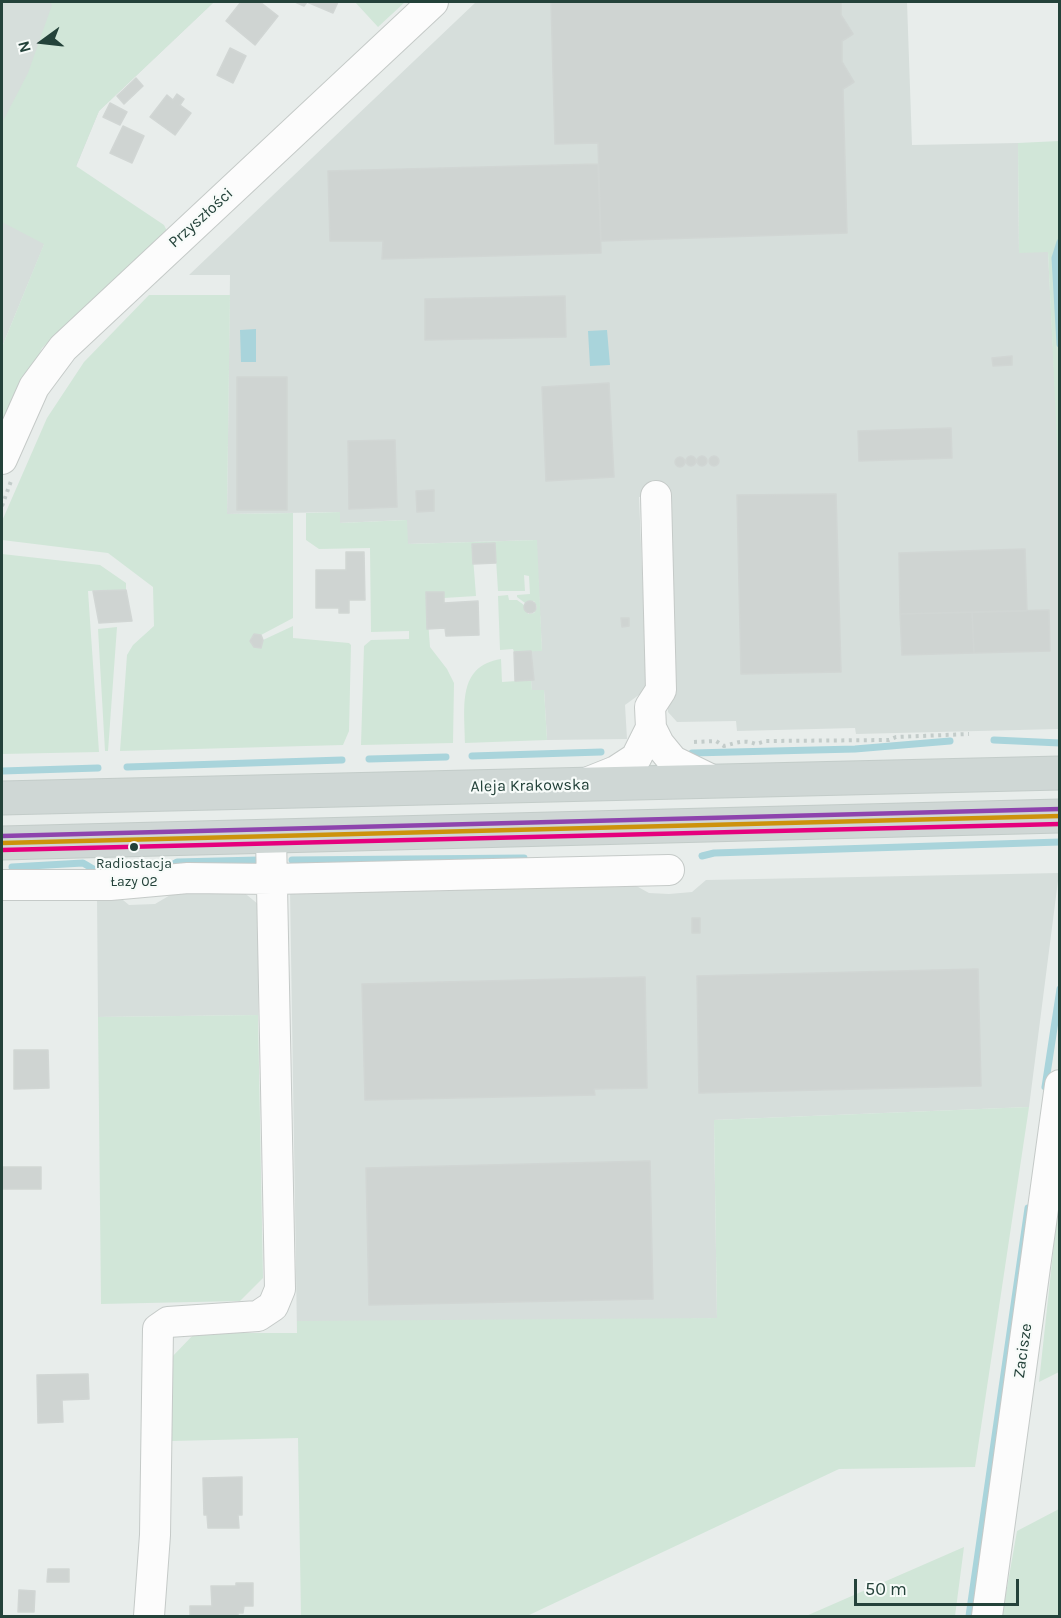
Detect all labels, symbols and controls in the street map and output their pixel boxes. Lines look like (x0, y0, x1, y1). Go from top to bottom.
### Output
north arrow (12, 12, 72, 72)
text: N (13, 39, 35, 55)
street label: Przyszłości (165, 184, 237, 252)
street label: Aleja Krakowska (470, 775, 590, 797)
marker: Radiostacja Łazy 02 (128, 841, 140, 853)
place label: Radiostacja Łazy 02 (96, 856, 172, 888)
street label: Zacisze (1010, 1322, 1036, 1380)
scale bar (857, 1567, 1022, 1605)
text: 50 m (865, 1578, 907, 1600)

